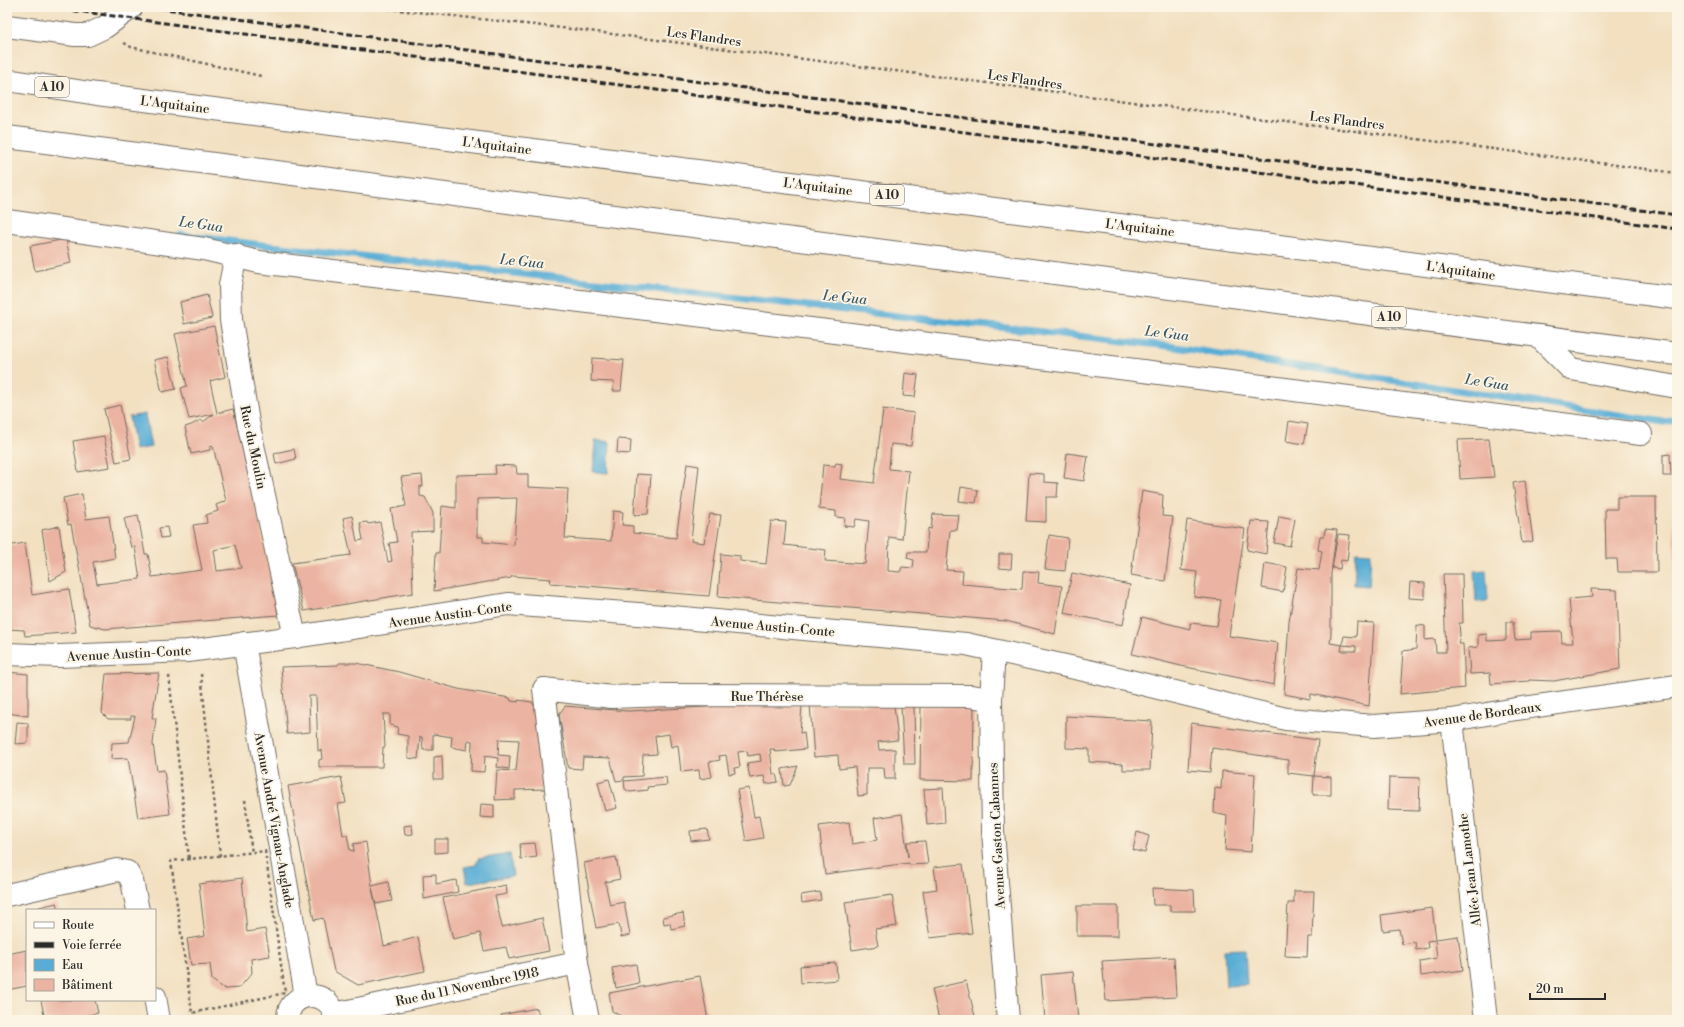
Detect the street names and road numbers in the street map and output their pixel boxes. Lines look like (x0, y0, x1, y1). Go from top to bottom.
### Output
street label: Les Flandres (665, 24, 743, 50)
street label: Les Flandres (986, 67, 1064, 93)
road number: A 10 (35, 77, 69, 97)
street label: L'Aquitaine (139, 93, 211, 117)
street label: Les Flandres (1308, 108, 1386, 134)
street label: L'Aquitaine (461, 134, 533, 158)
street label: L'Aquitaine (782, 175, 854, 199)
road number: A 10 (870, 185, 904, 205)
street label: L'Aquitaine (1104, 216, 1176, 240)
street label: L'Aquitaine (1425, 258, 1497, 284)
road number: A 10 (1372, 307, 1406, 327)
street label: Rue du Moulin (236, 404, 270, 491)
street label: Avenue Austin-Conte (386, 598, 513, 632)
street label: Avenue Austin-Conte (709, 614, 836, 640)
street label: Avenue Austin-Conte (65, 643, 192, 665)
street label: Rue Thérèse (730, 689, 804, 705)
street label: Avenue de Bordeaux (1421, 699, 1542, 731)
street label: Avenue André Vignau-Anglade (250, 730, 297, 910)
street label: Avenue Gaston Cabannes (985, 762, 1009, 911)
street label: Allée Jean Lamothe (1455, 812, 1485, 929)
street label: Rue du 11 Novembre 1918 (394, 964, 540, 1010)

